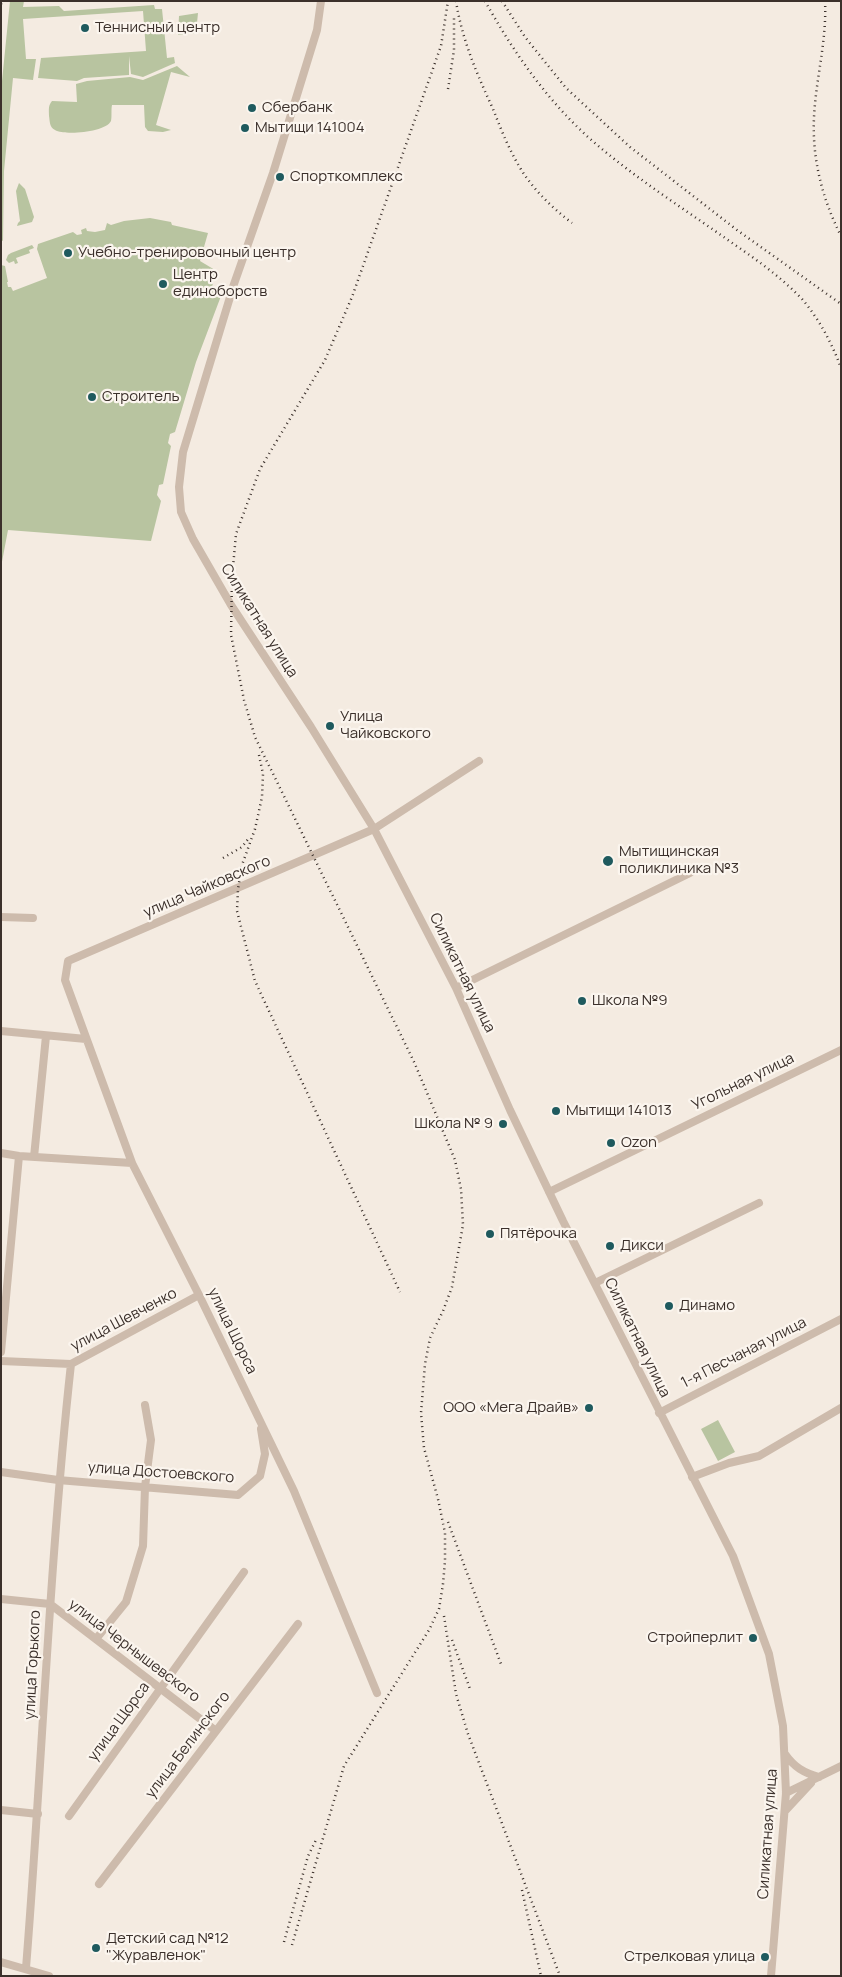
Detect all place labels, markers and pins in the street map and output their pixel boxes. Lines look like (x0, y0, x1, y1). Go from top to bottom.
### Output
place label: Теннисный центр (95, 19, 220, 37)
marker: Теннисный центр (79, 22, 91, 34)
place label: Сбербанк (262, 99, 333, 117)
marker: Сбербанк (246, 102, 258, 114)
place label: Мытищи 141004 (255, 119, 365, 137)
marker: Мытищи 141004 (239, 122, 251, 134)
place label: Спорткомплекс (290, 168, 403, 186)
marker: Спорткомплекс (274, 171, 286, 183)
place label: Учебно-тренировочный центр (78, 244, 296, 262)
marker: Учебно-тренировочный центр (62, 247, 74, 259)
place label: Центр единоборств (173, 266, 267, 301)
marker: Центр единоборств (157, 278, 169, 290)
place label: Строитель (102, 388, 180, 406)
marker: Строитель (86, 391, 98, 403)
place label: Улица Чайковского (340, 708, 431, 743)
marker: Улица Чайковского (324, 720, 336, 732)
place label: Мытищинская поликлиника №3 (619, 843, 739, 878)
marker: Мытищинская поликлиника №3 (601, 854, 615, 868)
place label: Школа №9 (592, 992, 668, 1010)
marker: Школа №9 (576, 995, 588, 1007)
place label: Мытищи 141013 (566, 1102, 672, 1120)
marker: Мытищи 141013 (550, 1105, 562, 1117)
place label: Школа № 9 (414, 1115, 493, 1133)
marker: Школа № 9 (497, 1118, 509, 1130)
place label: Ozon (621, 1134, 657, 1152)
marker: Ozon (605, 1137, 617, 1149)
place label: Пятёрочка (500, 1225, 577, 1243)
marker: Пятёрочка (484, 1228, 496, 1240)
place label: Дикси (620, 1237, 664, 1255)
marker: Дикси (604, 1240, 616, 1252)
place label: Динамо (679, 1297, 735, 1315)
marker: Динамо (663, 1300, 675, 1312)
place label: ООО «Мега Драйв» (443, 1399, 579, 1417)
marker: ООО «Мега Драйв» (583, 1402, 595, 1414)
place label: Стройперлит (647, 1629, 743, 1647)
marker: Стройперлит (747, 1632, 759, 1644)
place label: Детский сад №12 "Журавленок" (106, 1930, 229, 1965)
marker: Детский сад №12 "Журавленок" (90, 1942, 102, 1954)
place label: Стрелковая улица (624, 1948, 755, 1966)
marker: Стрелковая улица (759, 1951, 771, 1963)

